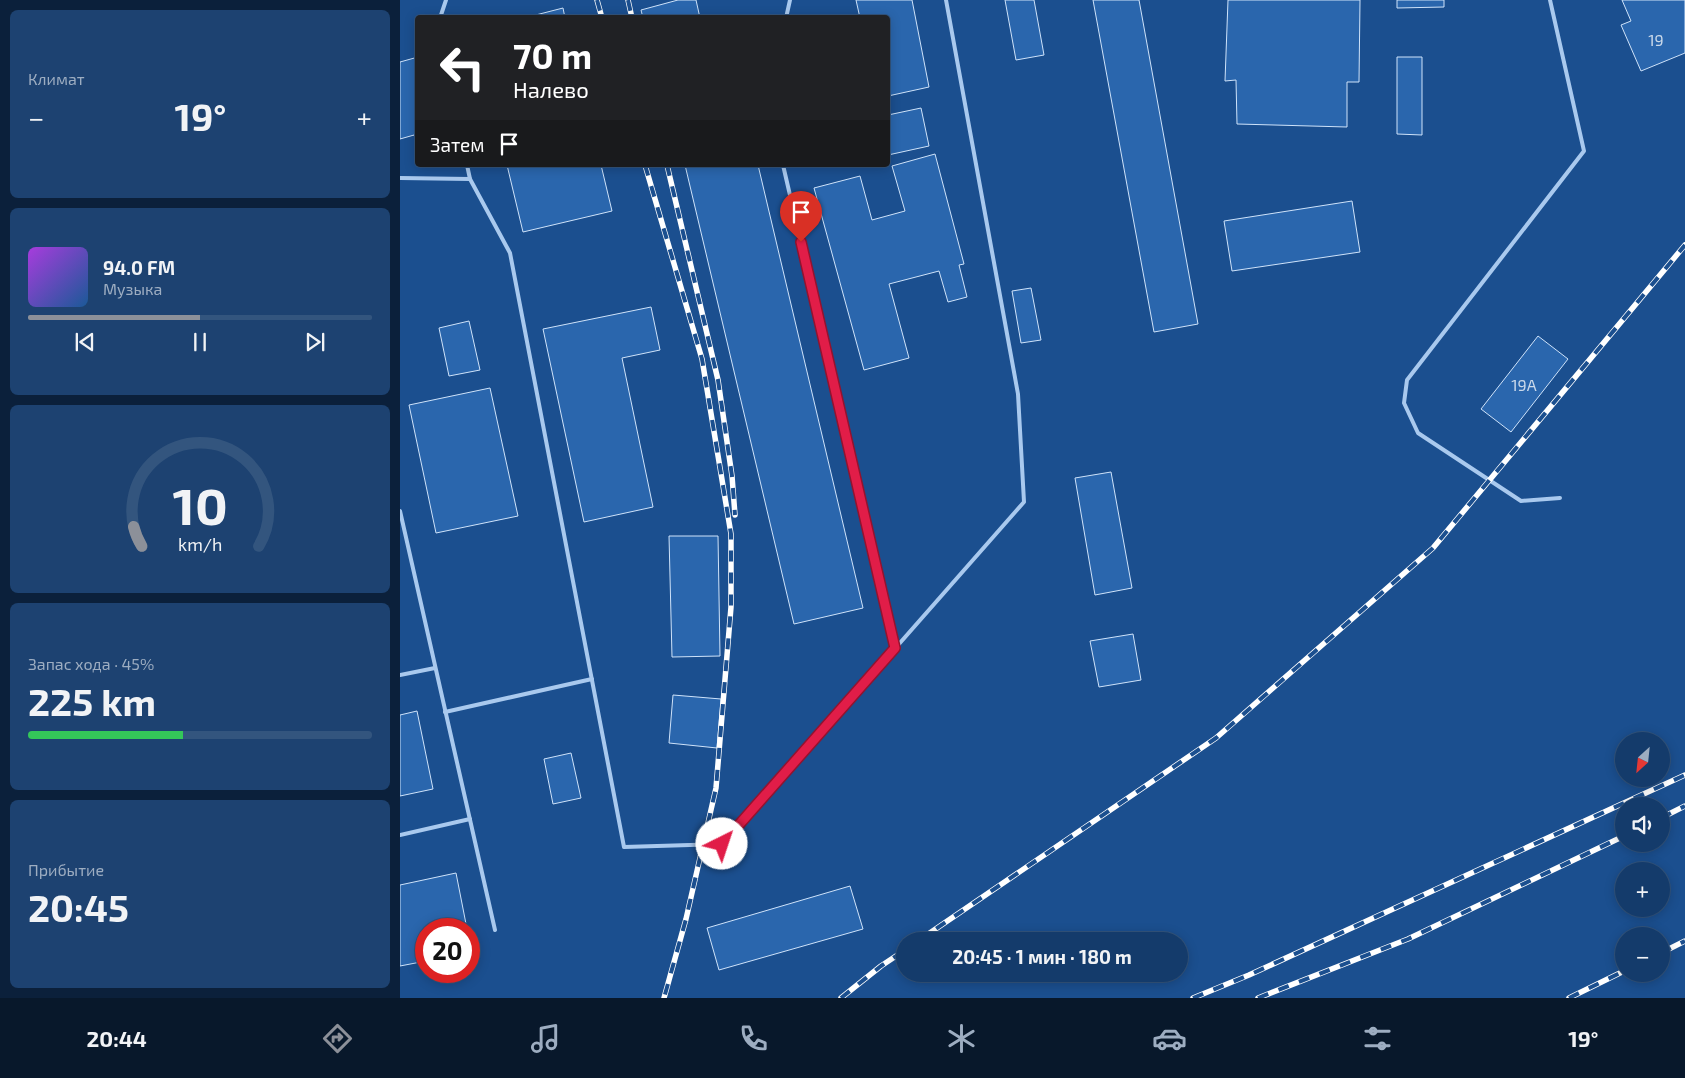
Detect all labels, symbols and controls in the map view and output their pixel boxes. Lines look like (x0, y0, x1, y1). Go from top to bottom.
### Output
house number: 19 (1648, 30, 1664, 49)
text: 70 m (513, 34, 592, 76)
icon: left (430, 35, 495, 100)
text: Климат (28, 69, 85, 88)
text: Налево (513, 76, 589, 102)
text: 19° (175, 93, 226, 139)
text: − (28, 100, 44, 134)
text: + (357, 100, 372, 134)
icon: arrive (495, 130, 523, 158)
text: Затем (430, 133, 485, 156)
pin (780, 191, 822, 242)
icon: arrive (787, 198, 815, 226)
text: 94.0 FM (103, 256, 175, 279)
text: Музыка (103, 279, 162, 298)
icon: previous (71, 328, 99, 356)
icon: pause (186, 328, 214, 356)
icon: next (301, 328, 329, 356)
house number: 19А (1511, 375, 1537, 394)
text: 10 (172, 473, 228, 535)
text: km/h (178, 533, 222, 555)
text: Запас хода · 45% (28, 654, 154, 673)
text: 225 km (28, 678, 156, 724)
north arrow (1615, 732, 1670, 788)
map controls (1615, 732, 1670, 982)
button: sound (1615, 797, 1670, 852)
position arrow (695, 817, 747, 869)
text: Прибытие (28, 860, 104, 879)
button: + (1615, 862, 1670, 917)
text: 20:45 (28, 884, 129, 930)
speed limit sign: 20 (415, 918, 480, 983)
button: − (1615, 927, 1670, 982)
text: 20:45 · 1 мин · 180 m (952, 945, 1132, 968)
icon: directions (320, 1021, 355, 1056)
icon: music (528, 1021, 563, 1056)
icon: phone (736, 1021, 771, 1056)
icon: climate (944, 1021, 979, 1056)
icon: car (1152, 1021, 1187, 1056)
icon: filters (1360, 1021, 1395, 1056)
text: 20:44 (87, 1025, 147, 1051)
text: 19° (1568, 1025, 1598, 1051)

